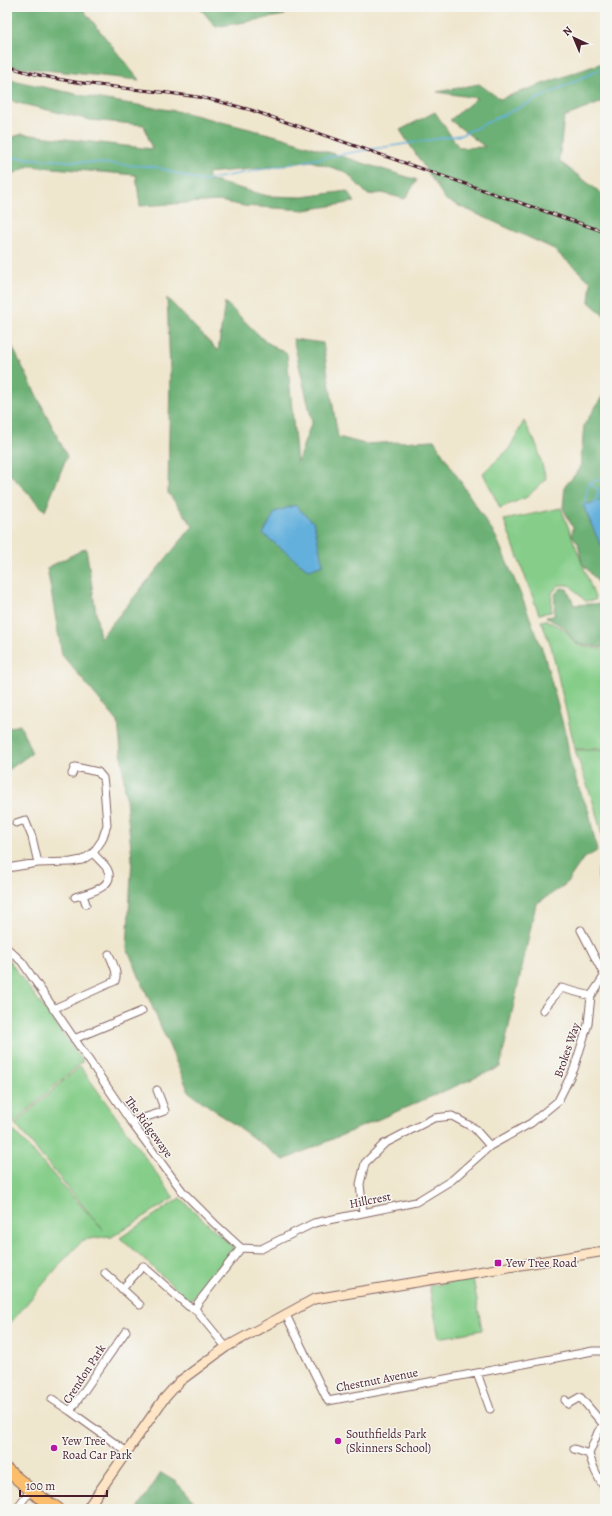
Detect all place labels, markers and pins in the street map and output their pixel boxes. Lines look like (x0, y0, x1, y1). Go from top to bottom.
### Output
place label: Yew Tree Road (505, 1255, 578, 1271)
marker: Yew Tree Road (493, 1258, 503, 1268)
place label: Southfields Park (Skinners School) (346, 1426, 431, 1456)
place label: Yew Tree Road Car Park (61, 1433, 132, 1463)
marker: Southfields Park (Skinners School) (333, 1436, 343, 1446)
marker: Yew Tree Road Car Park (49, 1443, 59, 1453)

